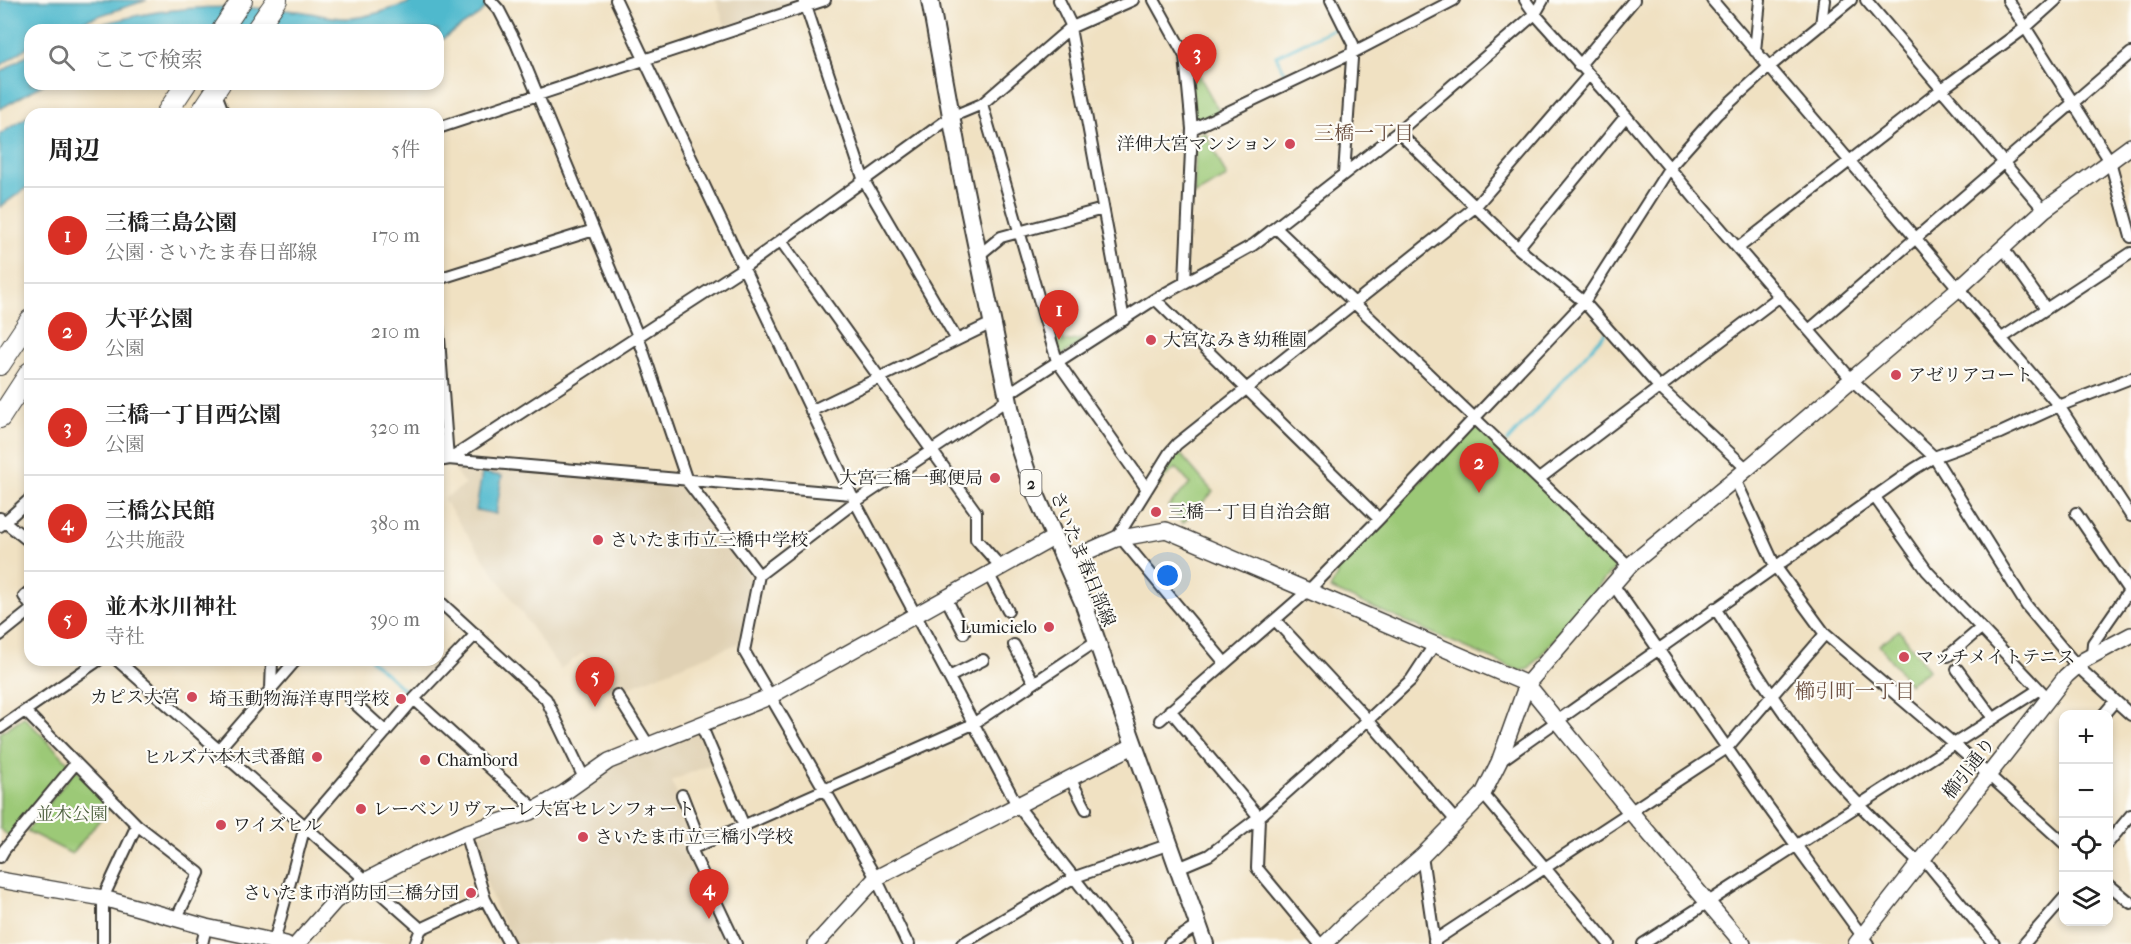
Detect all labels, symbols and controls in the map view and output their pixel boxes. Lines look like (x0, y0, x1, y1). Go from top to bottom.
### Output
search box (24, 24, 444, 90)
pin: 3 (1178, 34, 1216, 84)
icon: search (45, 41, 78, 74)
text: ここで検索 (93, 47, 203, 73)
district label: 三橋一丁目 (1314, 122, 1414, 145)
place label: 洋伸大宮マンション (1117, 134, 1278, 155)
text: 周辺 (48, 135, 100, 166)
marker: 洋伸大宮マンション (1283, 137, 1297, 151)
text: 5件 (391, 138, 420, 161)
text: 三橋三島公園 (105, 210, 237, 236)
text: 1 (64, 224, 71, 247)
text: 170 m (371, 224, 420, 247)
text: 公園 · さいたま春日部線 (105, 241, 318, 264)
pin: 1 (1040, 290, 1078, 340)
text: 大平公園 (105, 306, 193, 332)
text: 2 (62, 320, 73, 343)
text: 210 m (371, 320, 420, 343)
place label: 大宮なみき幼稚園 (1163, 330, 1307, 351)
marker: 大宮なみき幼稚園 (1144, 333, 1158, 347)
text: 公園 (105, 337, 145, 360)
place label: アゼリアコート (1908, 365, 2033, 386)
marker: アゼリアコート (1889, 368, 1903, 382)
text: 三橋一丁目西公園 (105, 402, 281, 428)
text: 3 (63, 416, 72, 439)
text: 320 m (370, 416, 420, 439)
text: 公園 (105, 433, 145, 456)
pin: 2 (1460, 444, 1498, 493)
place label: 大宮三橋一郵便局 (839, 468, 983, 489)
road number: 2 (1020, 470, 1042, 496)
marker: 大宮三橋一郵便局 (988, 471, 1002, 485)
street label: さいたま春日部線 (1046, 488, 1119, 630)
text: 三橋公民館 (105, 498, 215, 524)
place label: 三橋一丁目自治会館 (1168, 502, 1330, 523)
marker: 三橋一丁目自治会館 (1149, 505, 1163, 519)
text: 4 (62, 512, 73, 535)
text: 380 m (370, 512, 420, 535)
text: 公共施設 (105, 529, 185, 552)
place label: さいたま市立三橋中学校 (610, 530, 808, 551)
marker: さいたま市立三橋中学校 (591, 533, 605, 547)
your location (1153, 561, 1182, 590)
text: 並木氷川神社 (105, 594, 237, 620)
text: 5 (63, 608, 72, 631)
text: 390 m (369, 608, 420, 631)
place label: Lumicielo (960, 617, 1037, 638)
marker: Lumicielo (1042, 620, 1056, 634)
text: 寺社 (105, 625, 145, 648)
place label: マッチメイトテニス (1916, 647, 2075, 668)
marker: マッチメイトテニス (1897, 650, 1911, 664)
pin: 5 (576, 658, 614, 707)
district label: 櫛引町一丁目 (1795, 680, 1915, 703)
place label: カピス大宮 (90, 687, 180, 708)
place label: 埼玉動物海洋専門学校 (209, 689, 389, 710)
marker: カピス大宮 (185, 690, 199, 704)
marker: 埼玉動物海洋専門学校 (394, 692, 408, 706)
map controls (2059, 710, 2113, 926)
button: + (2059, 710, 2113, 764)
street label: 櫛引通り (1939, 733, 2000, 803)
place label: ヒルズ六本木弐番館 (144, 747, 305, 768)
marker: ヒルズ六本木弐番館 (310, 750, 324, 764)
place label: Chambord (437, 750, 518, 771)
marker: Chambord (418, 753, 432, 767)
button: − (2059, 764, 2113, 818)
place label: レーベンリヴァーレ大宮セレンフォート (373, 799, 695, 820)
marker: レーベンリヴァーレ大宮セレンフォート (354, 802, 368, 816)
park label: 並木公園 (36, 804, 108, 825)
place label: ワイズヒル (233, 815, 322, 836)
marker: ワイズヒル (214, 818, 228, 832)
button: locate (2059, 818, 2113, 872)
place label: さいたま市立三橋小学校 (595, 827, 793, 848)
marker: さいたま市立三橋小学校 (576, 830, 590, 844)
pin: 4 (690, 870, 728, 919)
button: layers (2059, 872, 2113, 926)
place label: さいたま市消防団三橋分団 (243, 883, 459, 904)
marker: さいたま市消防団三橋分団 (464, 886, 478, 900)

